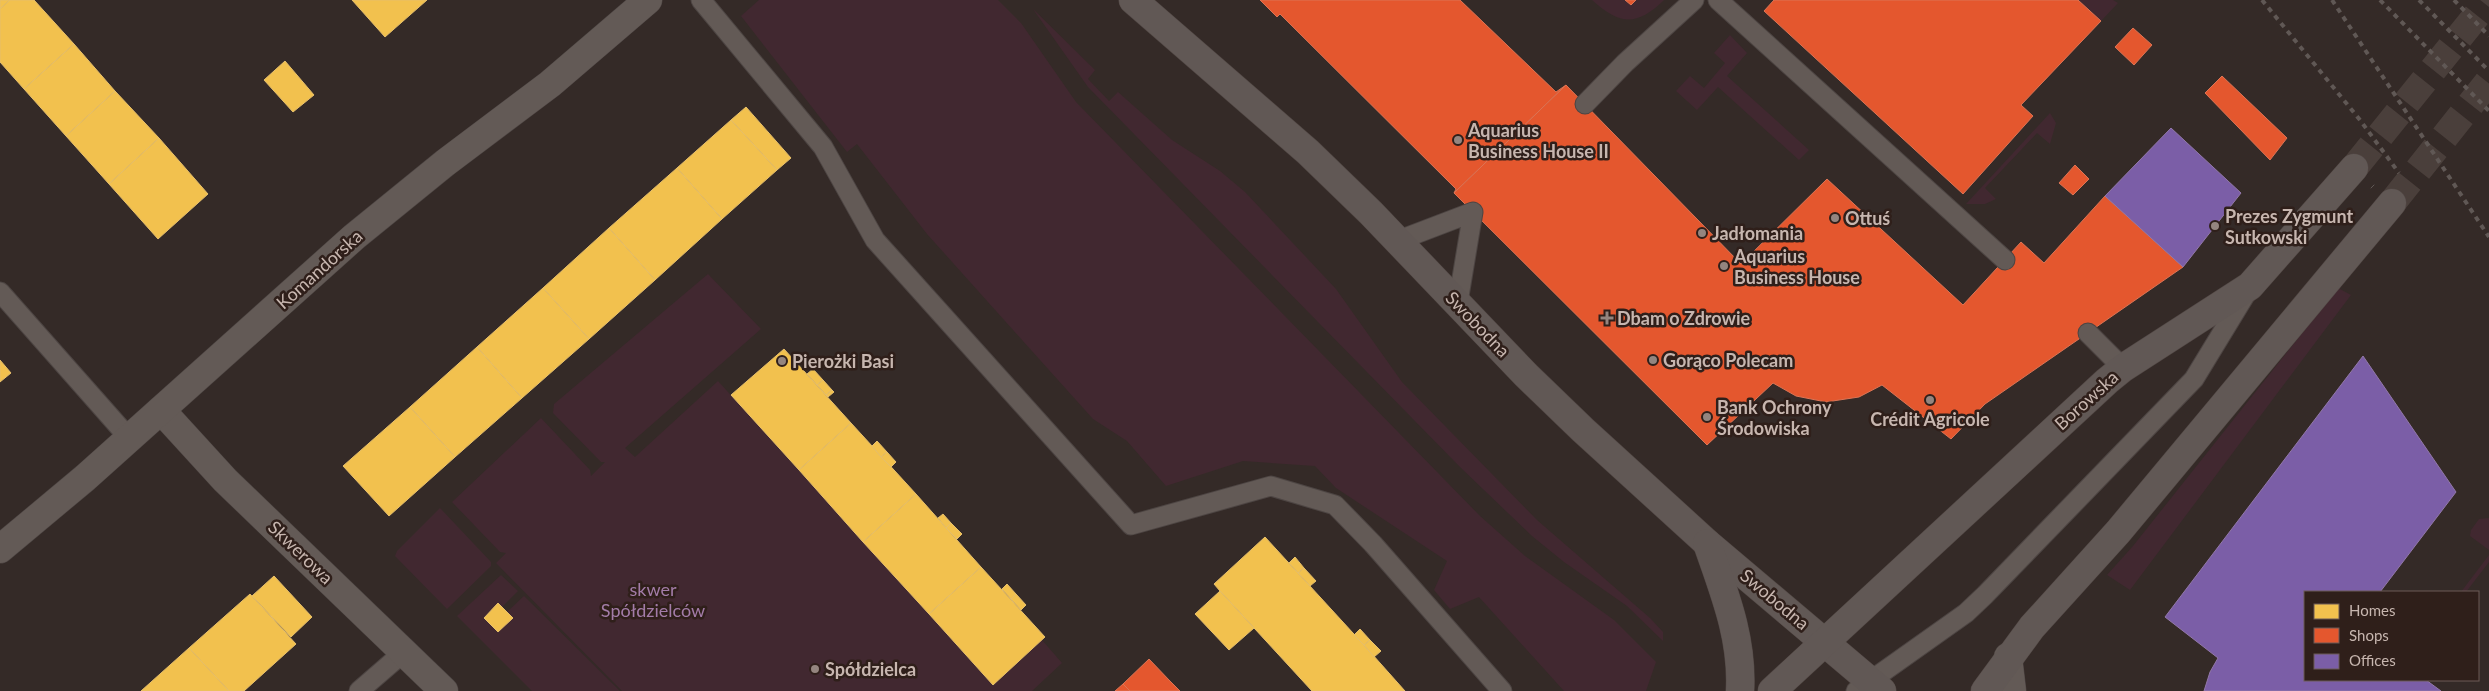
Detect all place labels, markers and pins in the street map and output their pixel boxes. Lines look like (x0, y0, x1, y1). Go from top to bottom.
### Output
place label: Aquarius Business House II (1467, 119, 1609, 162)
marker: Aquarius Business House II (1452, 134, 1464, 146)
place label: Prezes Zygmunt Sutkowski (2225, 205, 2353, 248)
place label: Ottuś (1845, 207, 1890, 229)
marker: Ottuś (1829, 212, 1841, 224)
marker: Prezes Zygmunt Sutkowski (2209, 220, 2221, 232)
place label: Jadłomania (1712, 222, 1803, 244)
marker: Jadłomania (1696, 227, 1708, 239)
place label: Aquarius Business House (1733, 245, 1860, 288)
marker: Aquarius Business House (1718, 260, 1730, 272)
place label: Dbam o Zdrowie (1617, 307, 1750, 329)
marker: Dbam o Zdrowie (1601, 312, 1613, 324)
place label: Gorąco Polecam (1663, 349, 1793, 371)
place label: Pierożki Basi (792, 350, 894, 372)
marker: Gorąco Polecam (1647, 354, 1659, 366)
marker: Pierożki Basi (776, 355, 788, 367)
marker: Crédit Agricole (1924, 394, 1936, 406)
place label: Bank Ochrony Środowiska (1717, 396, 1832, 439)
place label: Crédit Agricole (1870, 408, 1990, 430)
marker: Bank Ochrony Środowiska (1701, 411, 1713, 423)
place label: Spółdzielca (825, 658, 916, 680)
marker: Spółdzielca (809, 663, 821, 675)

